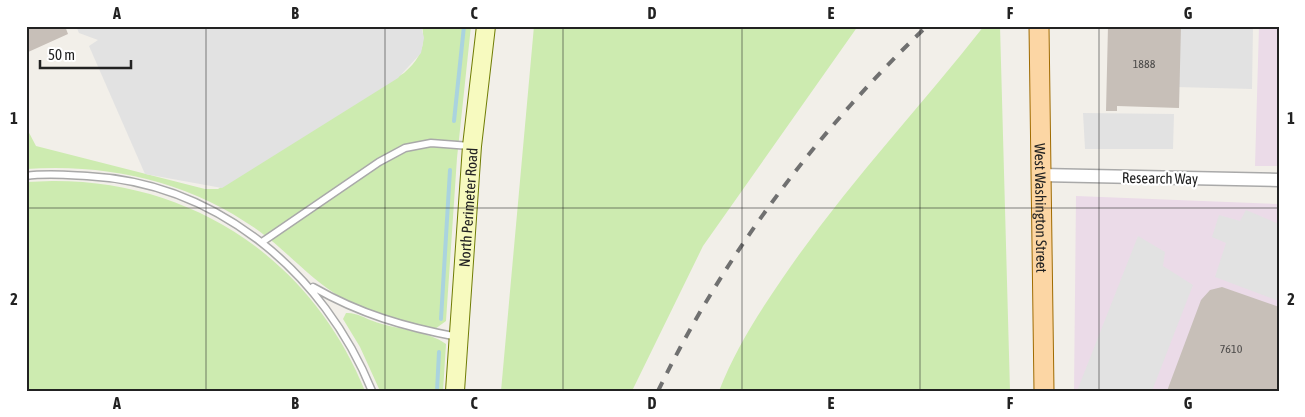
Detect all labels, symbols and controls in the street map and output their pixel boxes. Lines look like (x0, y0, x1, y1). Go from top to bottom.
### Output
text: A (112, 4, 121, 22)
text: B (291, 4, 299, 22)
text: C (470, 4, 478, 22)
text: D (648, 4, 657, 22)
text: E (828, 4, 835, 22)
text: F (1007, 4, 1014, 22)
text: G (1184, 4, 1193, 22)
scale bar (40, 38, 131, 70)
text: 50 m (48, 46, 75, 63)
house number: 1888 (1133, 57, 1156, 71)
text: 1 (10, 109, 18, 127)
text: 1 (1287, 109, 1295, 127)
street label: West Washington Street (1032, 143, 1051, 273)
street label: North Perimeter Road (455, 147, 480, 268)
street label: Research Way (1122, 169, 1198, 187)
text: 2 (10, 290, 18, 308)
text: 2 (1287, 290, 1295, 308)
house number: 7610 (1220, 342, 1243, 356)
text: A (112, 394, 121, 412)
text: B (291, 394, 299, 412)
text: C (470, 394, 478, 412)
text: D (648, 394, 657, 412)
text: E (828, 394, 835, 412)
text: F (1007, 394, 1014, 412)
text: G (1184, 394, 1193, 412)

